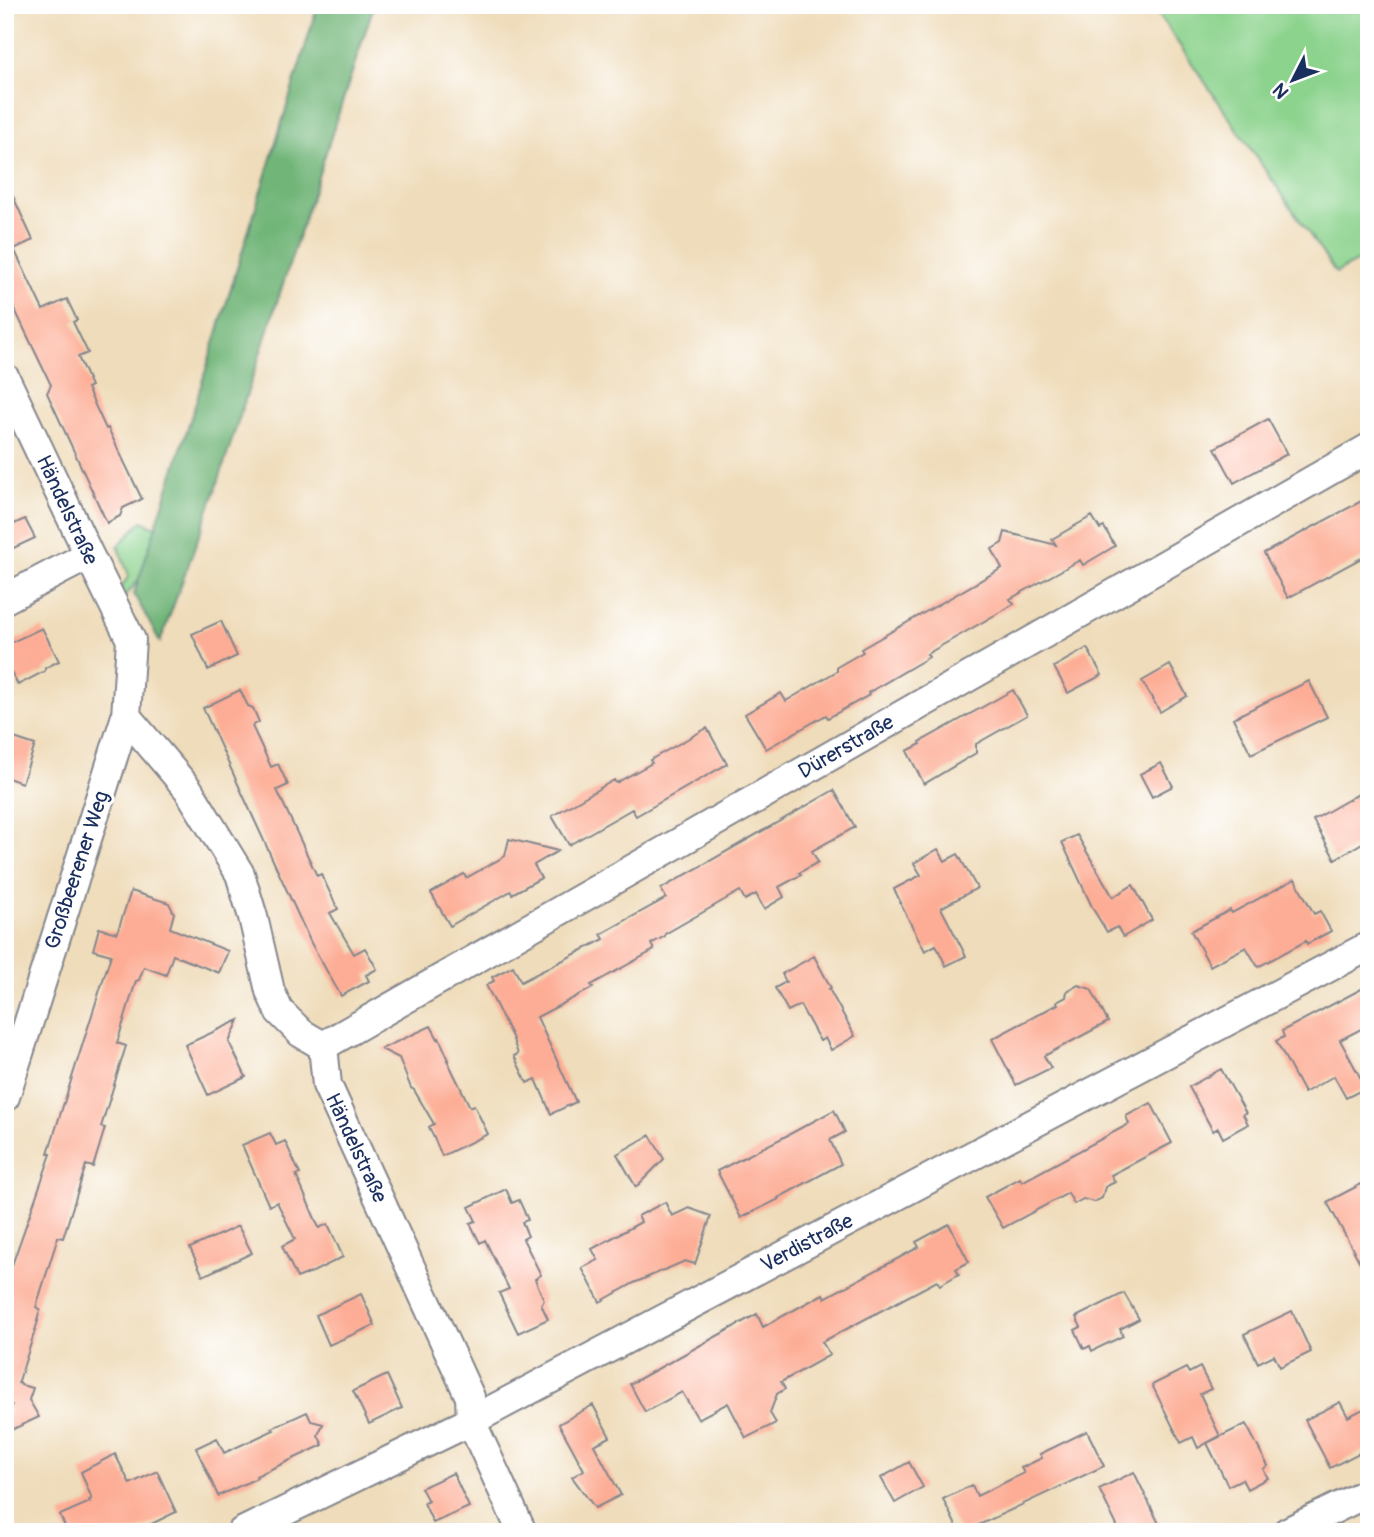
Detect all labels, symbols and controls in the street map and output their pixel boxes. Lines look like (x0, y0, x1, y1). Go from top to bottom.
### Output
north arrow (1258, 46, 1328, 116)
text: N (1268, 78, 1294, 104)
street label: Händelstraße (30, 451, 104, 570)
street label: Dürerstraße (793, 709, 899, 785)
street label: Großbeerener Weg (39, 787, 115, 953)
street label: Händelstraße (319, 1089, 393, 1208)
street label: Verdistraße (756, 1207, 858, 1279)

